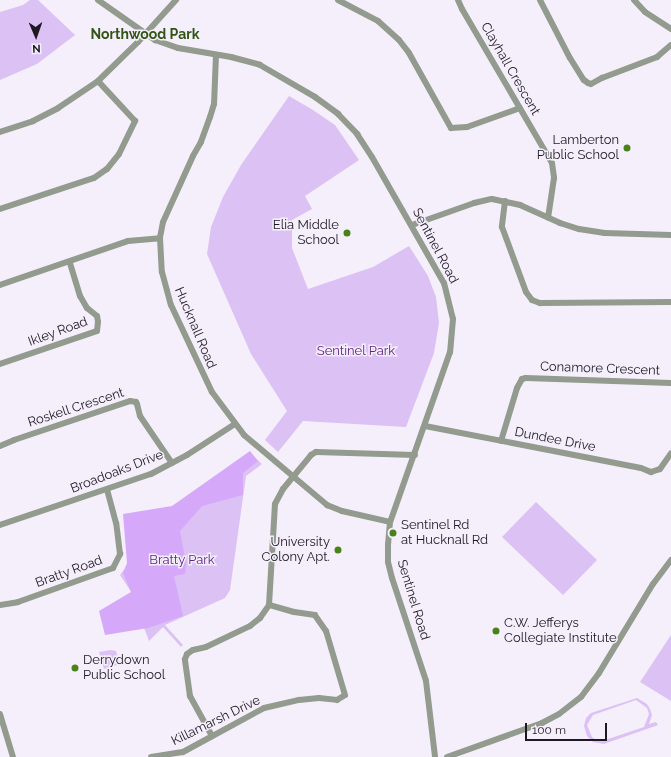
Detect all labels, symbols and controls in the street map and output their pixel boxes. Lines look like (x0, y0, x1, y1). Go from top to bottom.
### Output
north arrow (16, 16, 56, 56)
street label: Clayhall Crescent (477, 20, 543, 118)
district label: Northwood Park (91, 26, 199, 42)
text: N (32, 42, 41, 55)
place label: Lamberton Public School (537, 133, 619, 164)
marker: Lamberton Public School (622, 143, 632, 153)
street label: Sentinel Road (409, 205, 461, 287)
place label: Elia Middle School (273, 218, 339, 249)
marker: Elia Middle School (342, 228, 352, 238)
street label: Hucknall Road (171, 285, 219, 371)
street label: Ikley Road (26, 314, 90, 350)
park label: Sentinel Park (317, 343, 395, 359)
street label: Conamore Crescent (540, 359, 660, 379)
street label: Roskell Crescent (26, 385, 126, 431)
street label: Dundee Drive (513, 424, 597, 456)
street label: Broadoaks Drive (68, 447, 166, 497)
place label: Sentinel Rd at Hucknall Rd (401, 518, 488, 549)
marker: Sentinel Rd at Hucknall Rd (388, 528, 398, 538)
place label: University Colony Apt. (261, 535, 330, 566)
marker: University Colony Apt. (333, 545, 343, 555)
park label: Bratty Park (149, 552, 215, 568)
street label: Bratty Road (33, 553, 105, 591)
street label: Sentinel Road (393, 558, 433, 642)
place label: C.W. Jefferys Collegiate Institute (504, 616, 617, 647)
marker: C.W. Jefferys Collegiate Institute (491, 626, 501, 636)
place label: Derrydown Public School (83, 653, 165, 684)
marker: Derrydown Public School (70, 663, 80, 673)
street label: Killamarsh Drive (169, 693, 263, 749)
scale bar (527, 715, 609, 741)
text: 100 m (532, 723, 566, 737)

